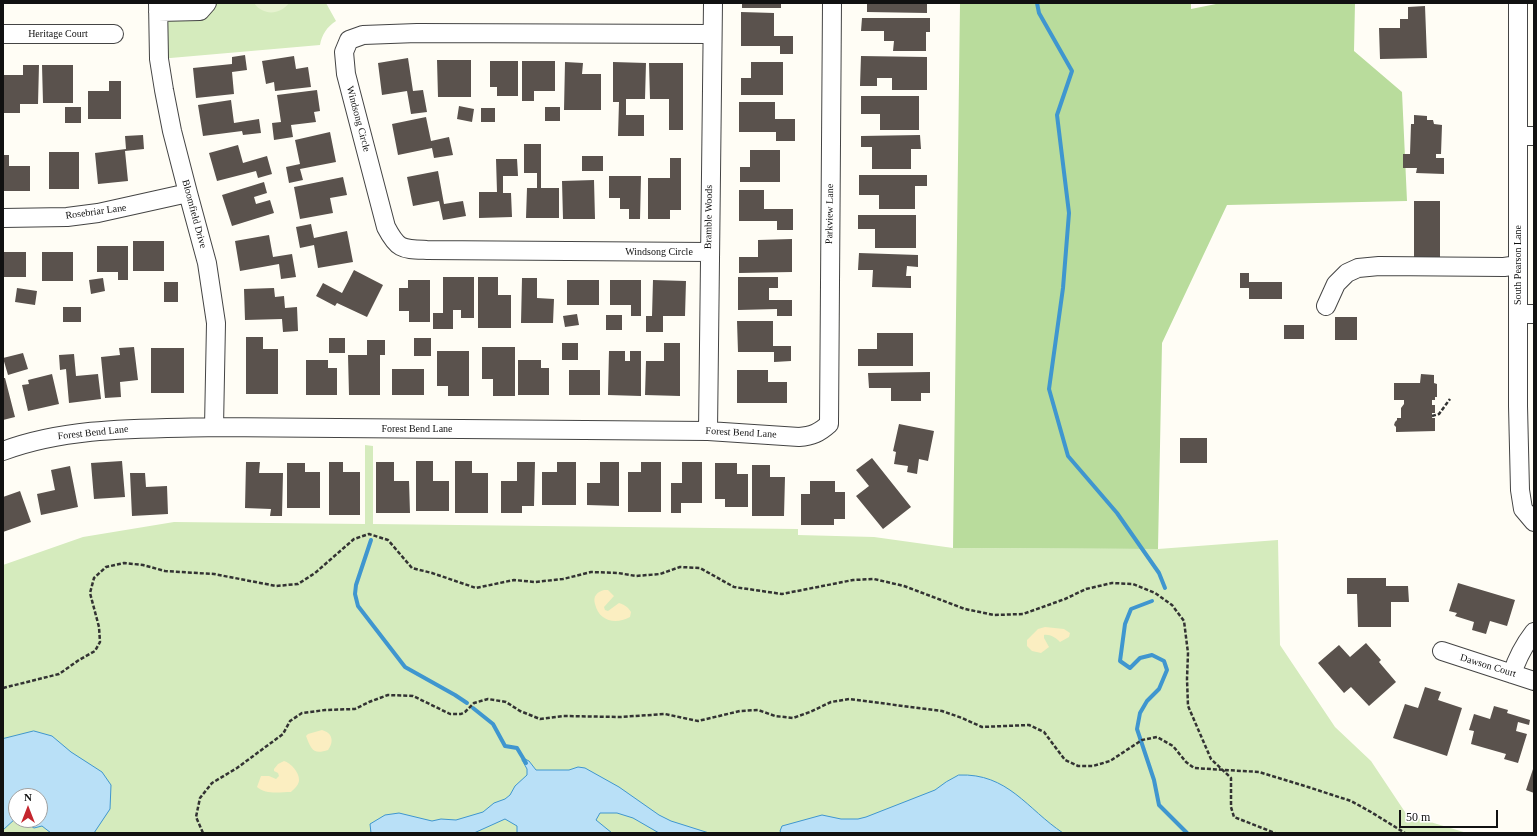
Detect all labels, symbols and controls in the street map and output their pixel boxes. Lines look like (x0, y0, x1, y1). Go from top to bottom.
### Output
street label: Heritage Court (28, 28, 88, 40)
street label: Windsong Circle (343, 85, 373, 153)
street label: Bloomfield Drive (179, 178, 209, 250)
street label: Parkview Lane (823, 184, 837, 244)
street label: Bramble Woods (702, 185, 716, 249)
street label: Rosebriar Lane (65, 202, 127, 222)
street label: South Pearson Lane (1512, 225, 1524, 305)
street label: Windsong Circle (625, 246, 693, 258)
street label: Forest Bend Lane (57, 423, 129, 443)
street label: Forest Bend Lane (381, 423, 453, 435)
street label: Forest Bend Lane (705, 425, 777, 441)
street label: Dawson Court (1458, 652, 1518, 680)
north arrow (8, 788, 48, 828)
text: N (24, 791, 32, 803)
scale bar (1401, 802, 1500, 828)
text: 50 m (1406, 810, 1430, 824)

